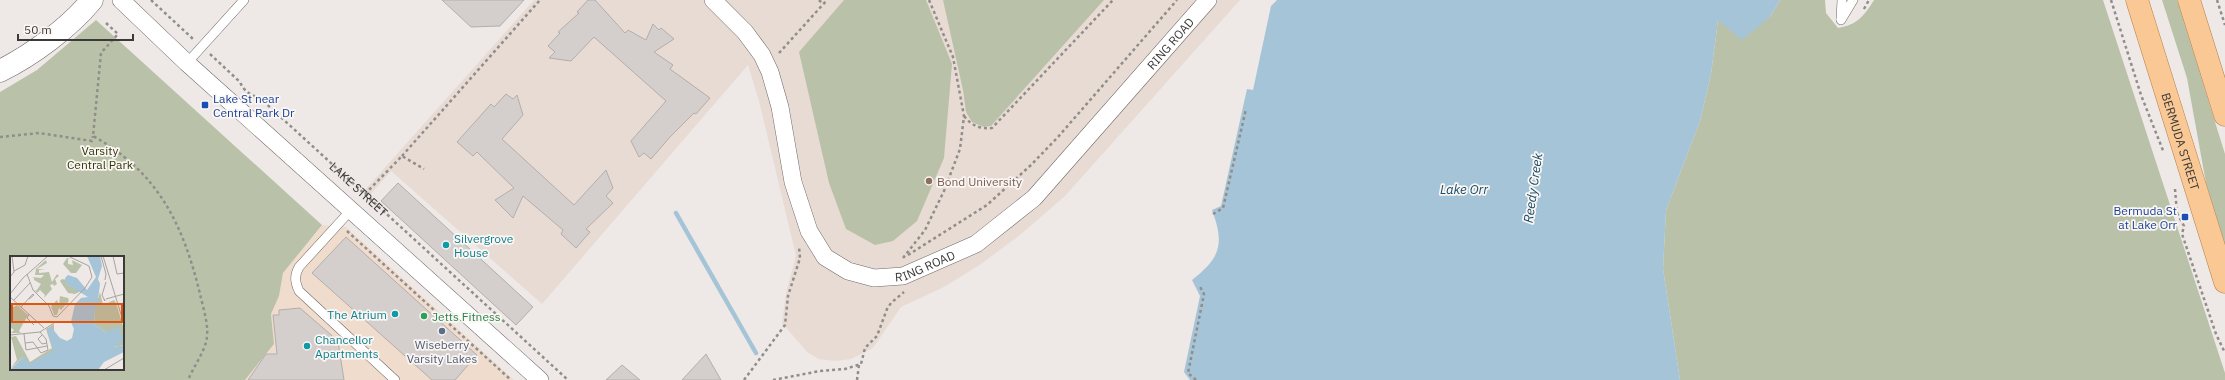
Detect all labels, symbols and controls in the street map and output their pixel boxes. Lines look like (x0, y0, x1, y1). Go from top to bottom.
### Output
street label: RING ROAD (1143, 14, 1197, 72)
scale bar (18, 16, 133, 42)
text: 50 m (24, 22, 52, 37)
place label: Lake St near Central Park Dr (213, 91, 295, 120)
street label: BERMUDA STREET (2159, 91, 2203, 192)
marker: Lake St near Central Park Dr (200, 100, 210, 110)
park label: Varsity Central Park (67, 143, 134, 172)
water label: Reedy Creek (1520, 152, 1546, 224)
street label: LAKE STREET (327, 158, 391, 219)
place label: Bond University (937, 174, 1022, 189)
marker: Bond University (924, 176, 934, 186)
water label: Lake Orr (1440, 181, 1489, 198)
place label: Bermuda St at Lake Orr (2113, 203, 2178, 232)
marker: Bermuda St at Lake Orr (2180, 212, 2190, 222)
place label: Silvergrove House (454, 231, 514, 260)
marker: Silvergrove House (441, 240, 451, 250)
street label: RING ROAD (894, 247, 957, 284)
inset map (10, 256, 124, 370)
place label: The Atrium (327, 307, 387, 322)
marker: The Atrium (390, 309, 400, 319)
place label: Jetts Fitness (432, 309, 501, 324)
marker: Jetts Fitness (419, 311, 429, 321)
marker: Wiseberry Varsity Lakes (437, 326, 447, 336)
place label: Chancellor Apartments (315, 332, 379, 361)
place label: Wiseberry Varsity Lakes (407, 337, 477, 366)
marker: Chancellor Apartments (302, 341, 312, 351)

